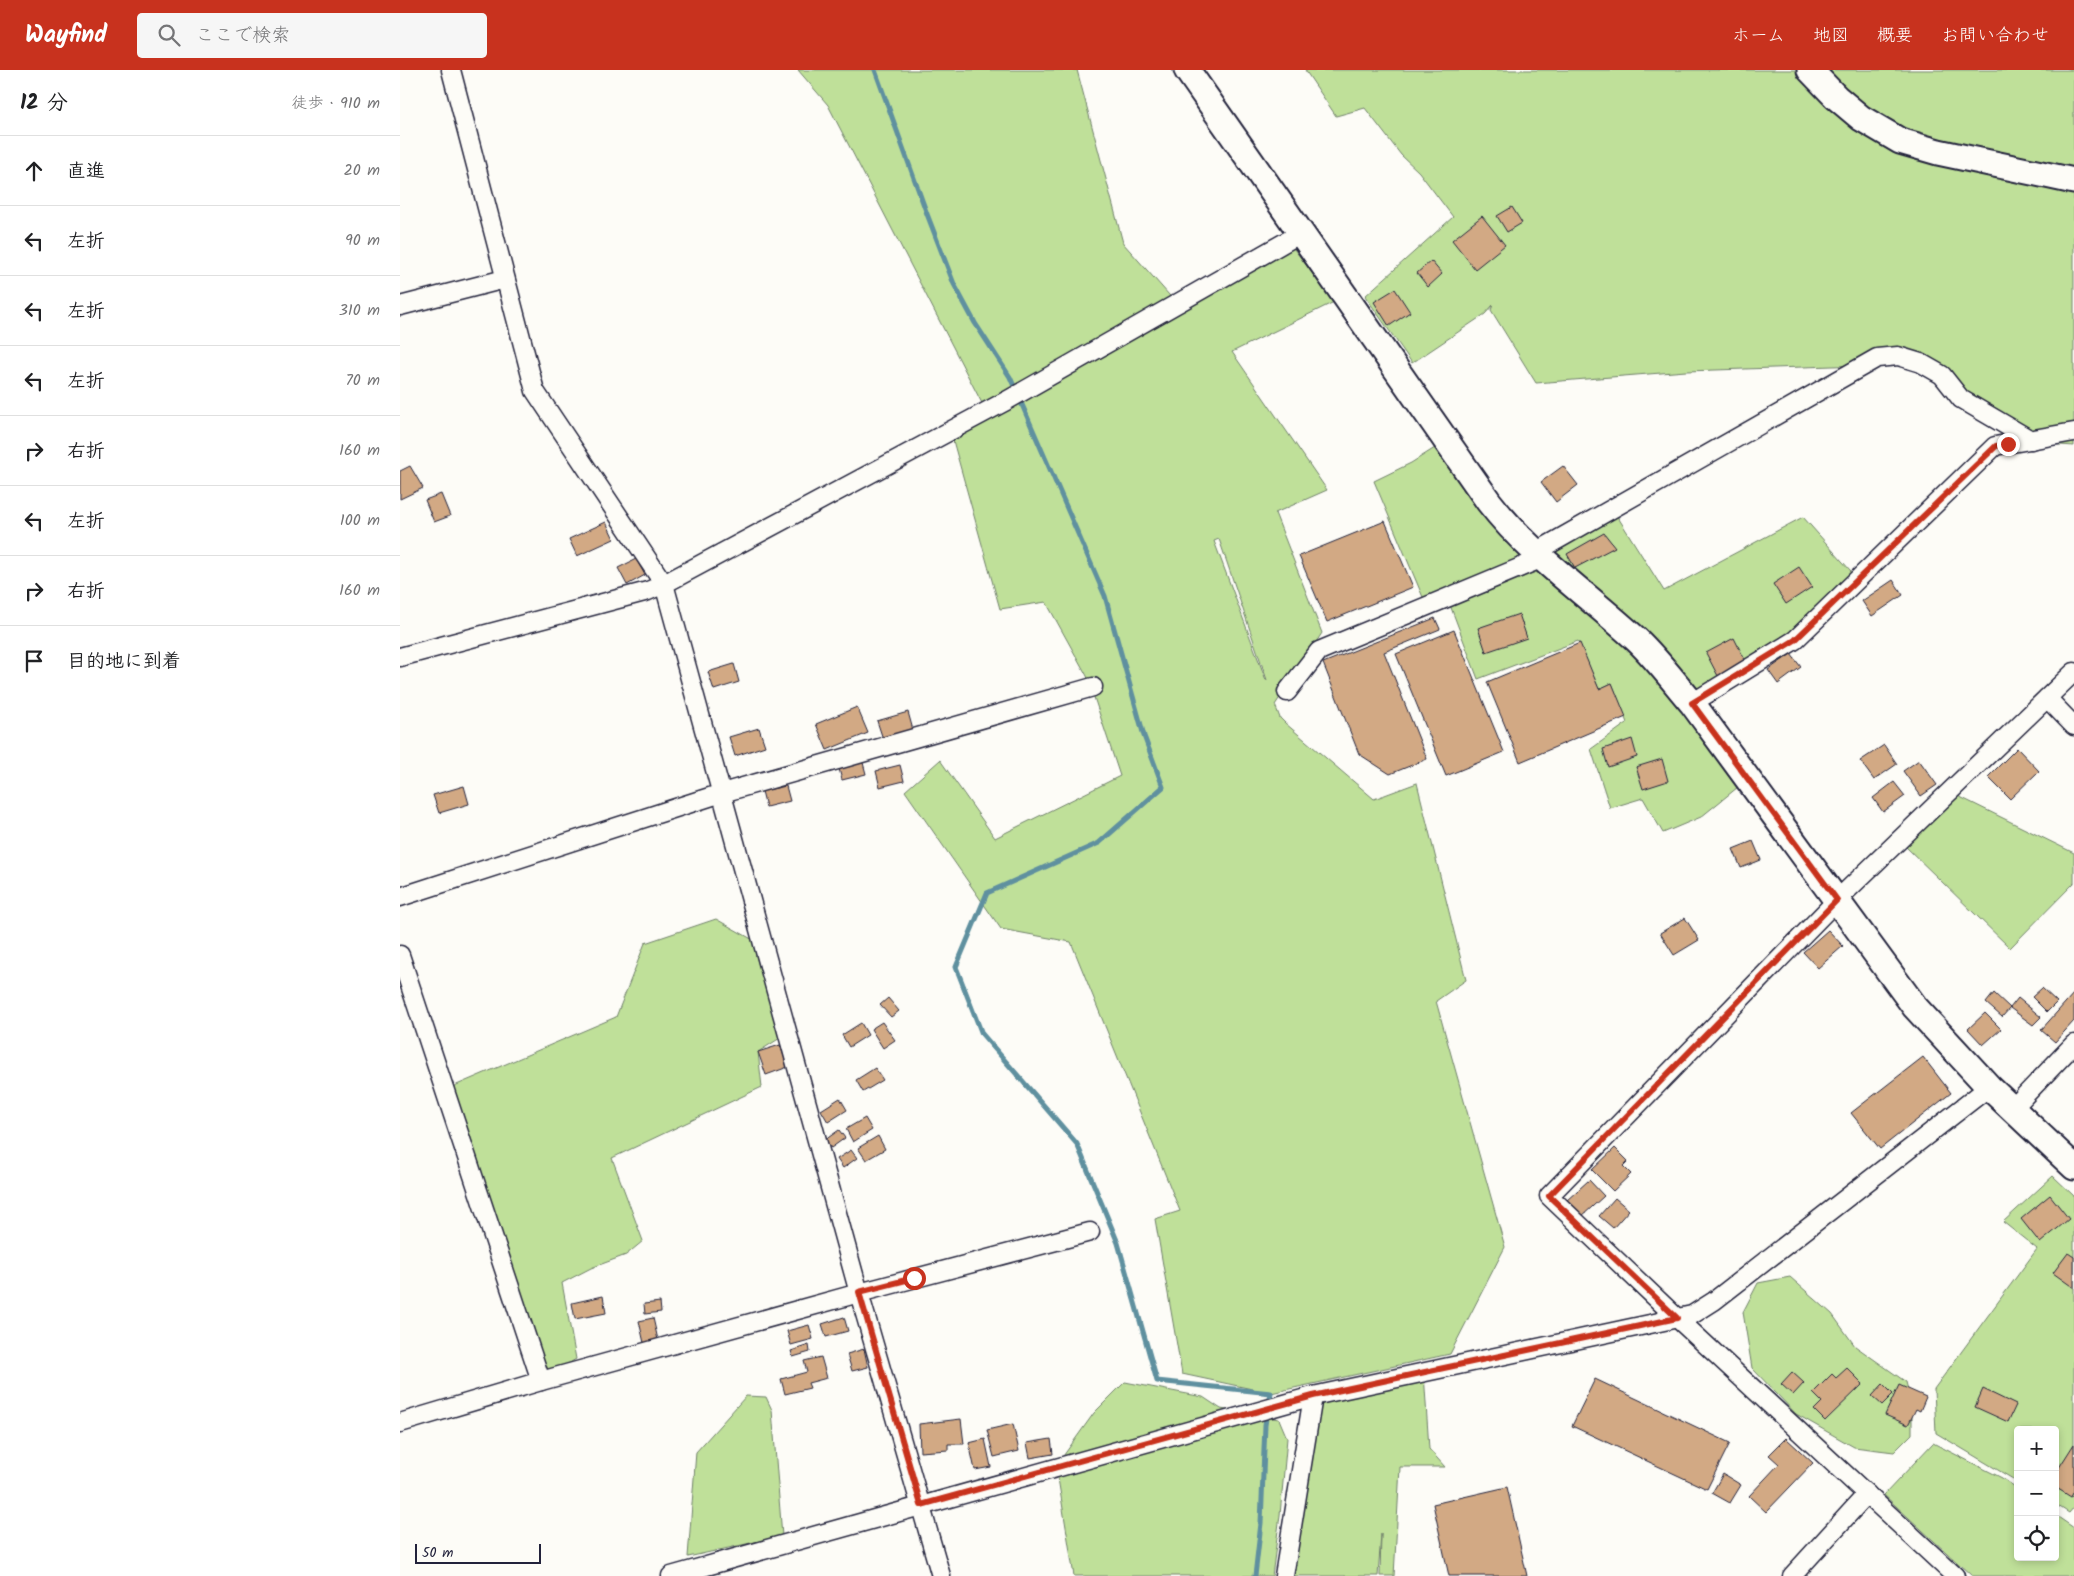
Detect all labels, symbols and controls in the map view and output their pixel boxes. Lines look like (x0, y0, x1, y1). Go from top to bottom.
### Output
search box (137, 13, 487, 58)
text: Wayfind (25, 16, 107, 55)
icon: search (155, 21, 183, 49)
text: ここで検索 (195, 21, 290, 51)
text: ホーム (1732, 22, 1785, 51)
text: 地図 (1813, 22, 1849, 51)
text: 概要 (1877, 22, 1913, 51)
text: お問い合わせ (1941, 22, 2049, 51)
text: 12 分 (20, 87, 68, 120)
text: 徒歩 · 910 m (291, 91, 380, 116)
icon: ahead (20, 157, 48, 185)
text: 直進 (67, 157, 105, 187)
text: 20 m (344, 158, 380, 183)
icon: left (20, 227, 48, 255)
text: 左折 (67, 227, 105, 257)
text: 90 m (345, 228, 380, 253)
icon: left (20, 297, 48, 325)
text: 左折 (67, 297, 105, 327)
text: 310 m (339, 298, 380, 323)
icon: left (20, 367, 48, 395)
text: 左折 (67, 367, 105, 397)
text: 70 m (345, 368, 380, 393)
route end (1997, 433, 2020, 456)
icon: right (20, 437, 48, 465)
text: 右折 (67, 437, 105, 467)
text: 160 m (339, 438, 380, 463)
icon: left (20, 507, 48, 535)
text: 左折 (67, 507, 105, 537)
text: 100 m (340, 508, 380, 533)
icon: right (20, 577, 48, 605)
text: 右折 (67, 577, 105, 607)
text: 160 m (339, 578, 380, 603)
icon: arrive (20, 647, 48, 675)
text: 目的地に到着 (67, 647, 181, 677)
route start (903, 1267, 926, 1290)
map controls (2014, 1426, 2059, 1561)
button: + (2014, 1426, 2059, 1471)
button: − (2014, 1471, 2059, 1516)
button: locate (2014, 1516, 2059, 1561)
scale bar (415, 1541, 541, 1564)
text: 50 m (422, 1542, 453, 1564)

